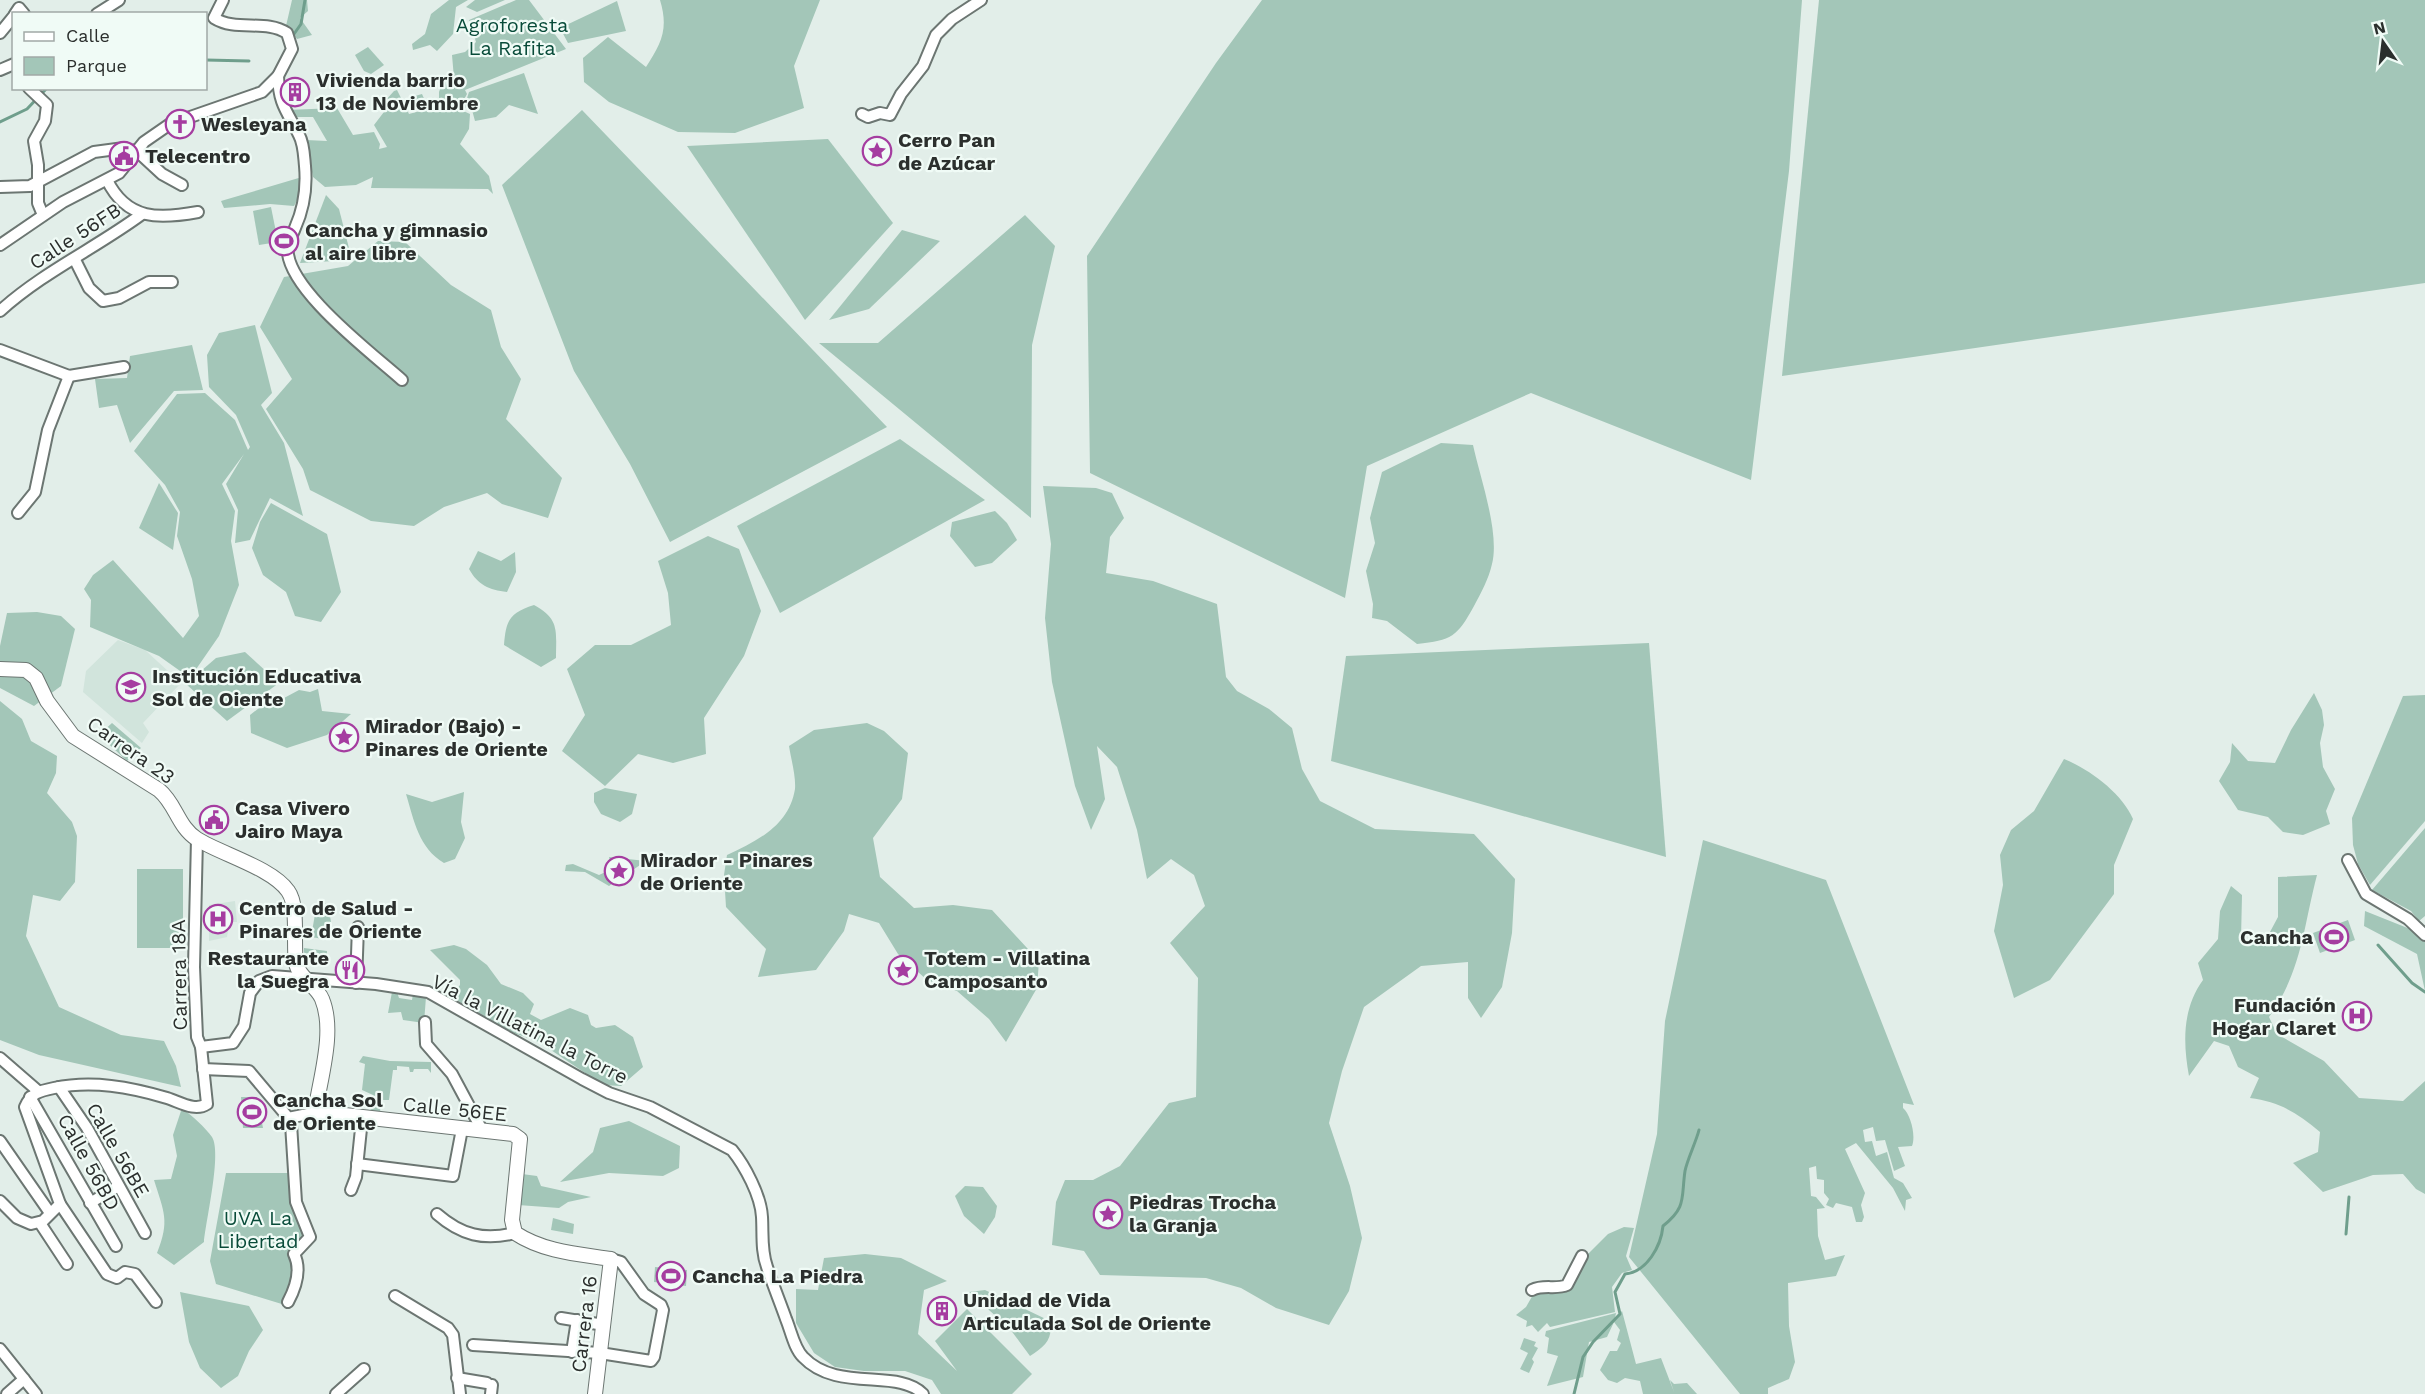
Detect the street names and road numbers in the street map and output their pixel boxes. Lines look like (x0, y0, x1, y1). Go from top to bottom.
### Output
street label: Calle 56FB (25, 197, 125, 275)
street label: Carrera 23 (83, 711, 179, 789)
street label: Carrera 18A (166, 919, 192, 1031)
street label: Vía la Villatina la Torre (428, 969, 632, 1089)
street label: Calle 56EE (402, 1092, 508, 1126)
street label: Calle 56BE (81, 1098, 155, 1202)
street label: Calle 56BD (53, 1109, 125, 1215)
street label: Carrera 16 (566, 1274, 602, 1374)

